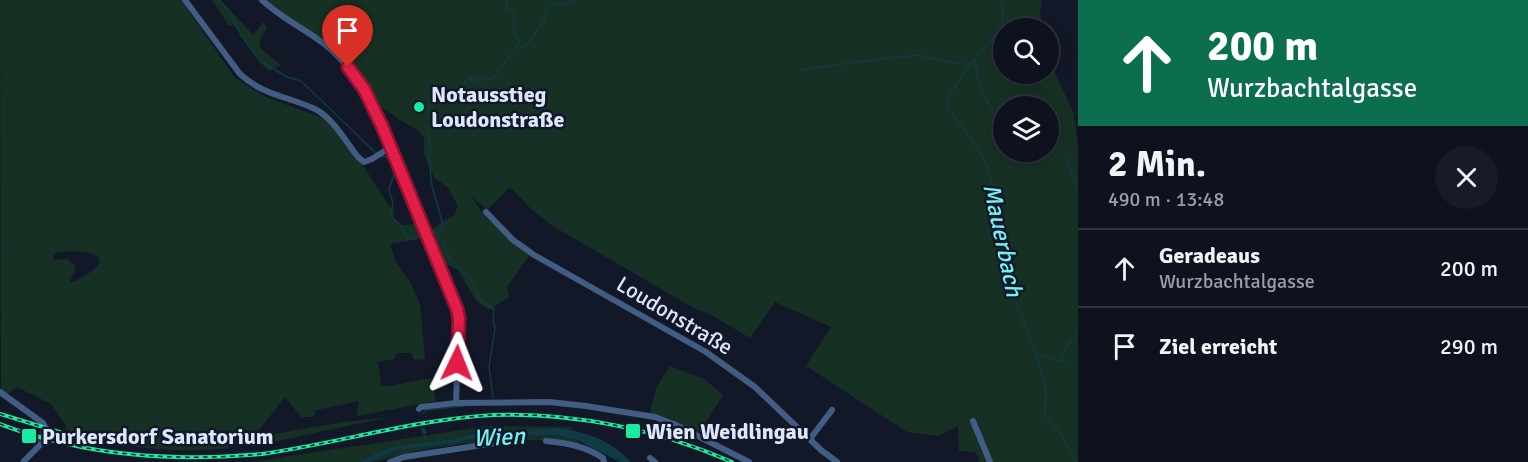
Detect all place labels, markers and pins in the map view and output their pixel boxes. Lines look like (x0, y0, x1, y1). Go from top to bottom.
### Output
pin (322, 5, 373, 67)
place label: Notausstieg Loudonstraße (431, 81, 564, 133)
marker: Notausstieg Loudonstraße (412, 100, 426, 114)
place label: Wien Weidlingau (646, 418, 809, 445)
marker: Wien Weidlingau (624, 422, 642, 440)
place label: Purkersdorf Sanatorium (42, 423, 274, 450)
marker: Purkersdorf Sanatorium (20, 427, 38, 445)

